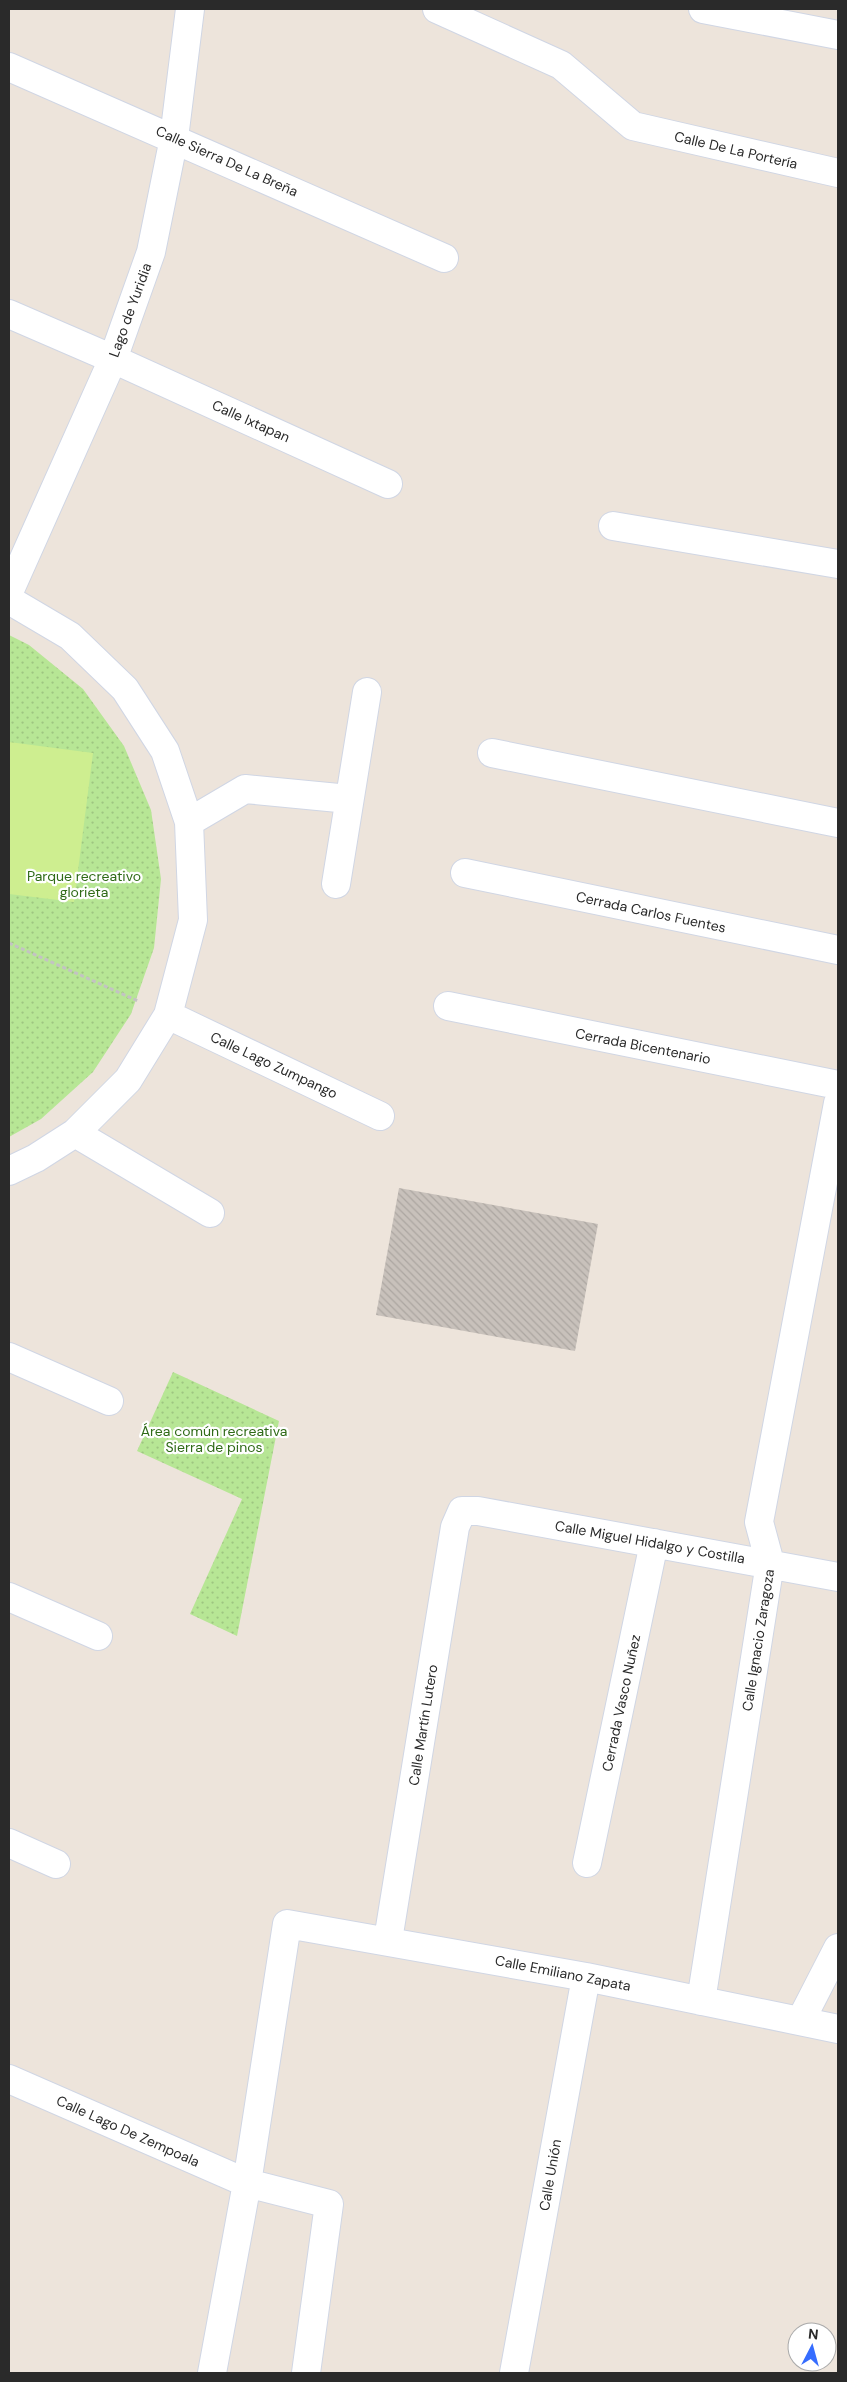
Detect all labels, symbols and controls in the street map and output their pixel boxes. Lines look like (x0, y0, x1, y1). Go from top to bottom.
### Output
street label: Calle Sierra De La Breña (153, 122, 301, 200)
street label: Calle De La Portería (673, 127, 799, 173)
street label: Lago de Yuridia (105, 260, 155, 360)
street label: Calle Ixtapan (209, 396, 293, 446)
park label: Parque recreativo glorieta (27, 867, 141, 901)
street label: Cerrada Carlos Fuentes (574, 887, 728, 937)
street label: Cerrada Bicentenario (574, 1024, 712, 1068)
street label: Calle Lago Zumpango (207, 1028, 341, 1102)
park label: Área común recreativa Sierra de pinos (141, 1422, 287, 1456)
street label: Calle Miguel Hidalgo y Costilla (554, 1516, 746, 1568)
street label: Calle Ignacio Zaragoza (738, 1568, 778, 1712)
street label: Cerrada Vasco Nuñez (598, 1633, 644, 1773)
street label: Calle Martín Lutero (405, 1663, 441, 1787)
street label: Calle Emiliano Zapata (494, 1951, 632, 1995)
street label: Calle Lago De Zempoala (54, 2091, 202, 2171)
street label: Calle Unión (535, 2138, 565, 2212)
north arrow (787, 2322, 837, 2372)
text: N (807, 2325, 819, 2344)

